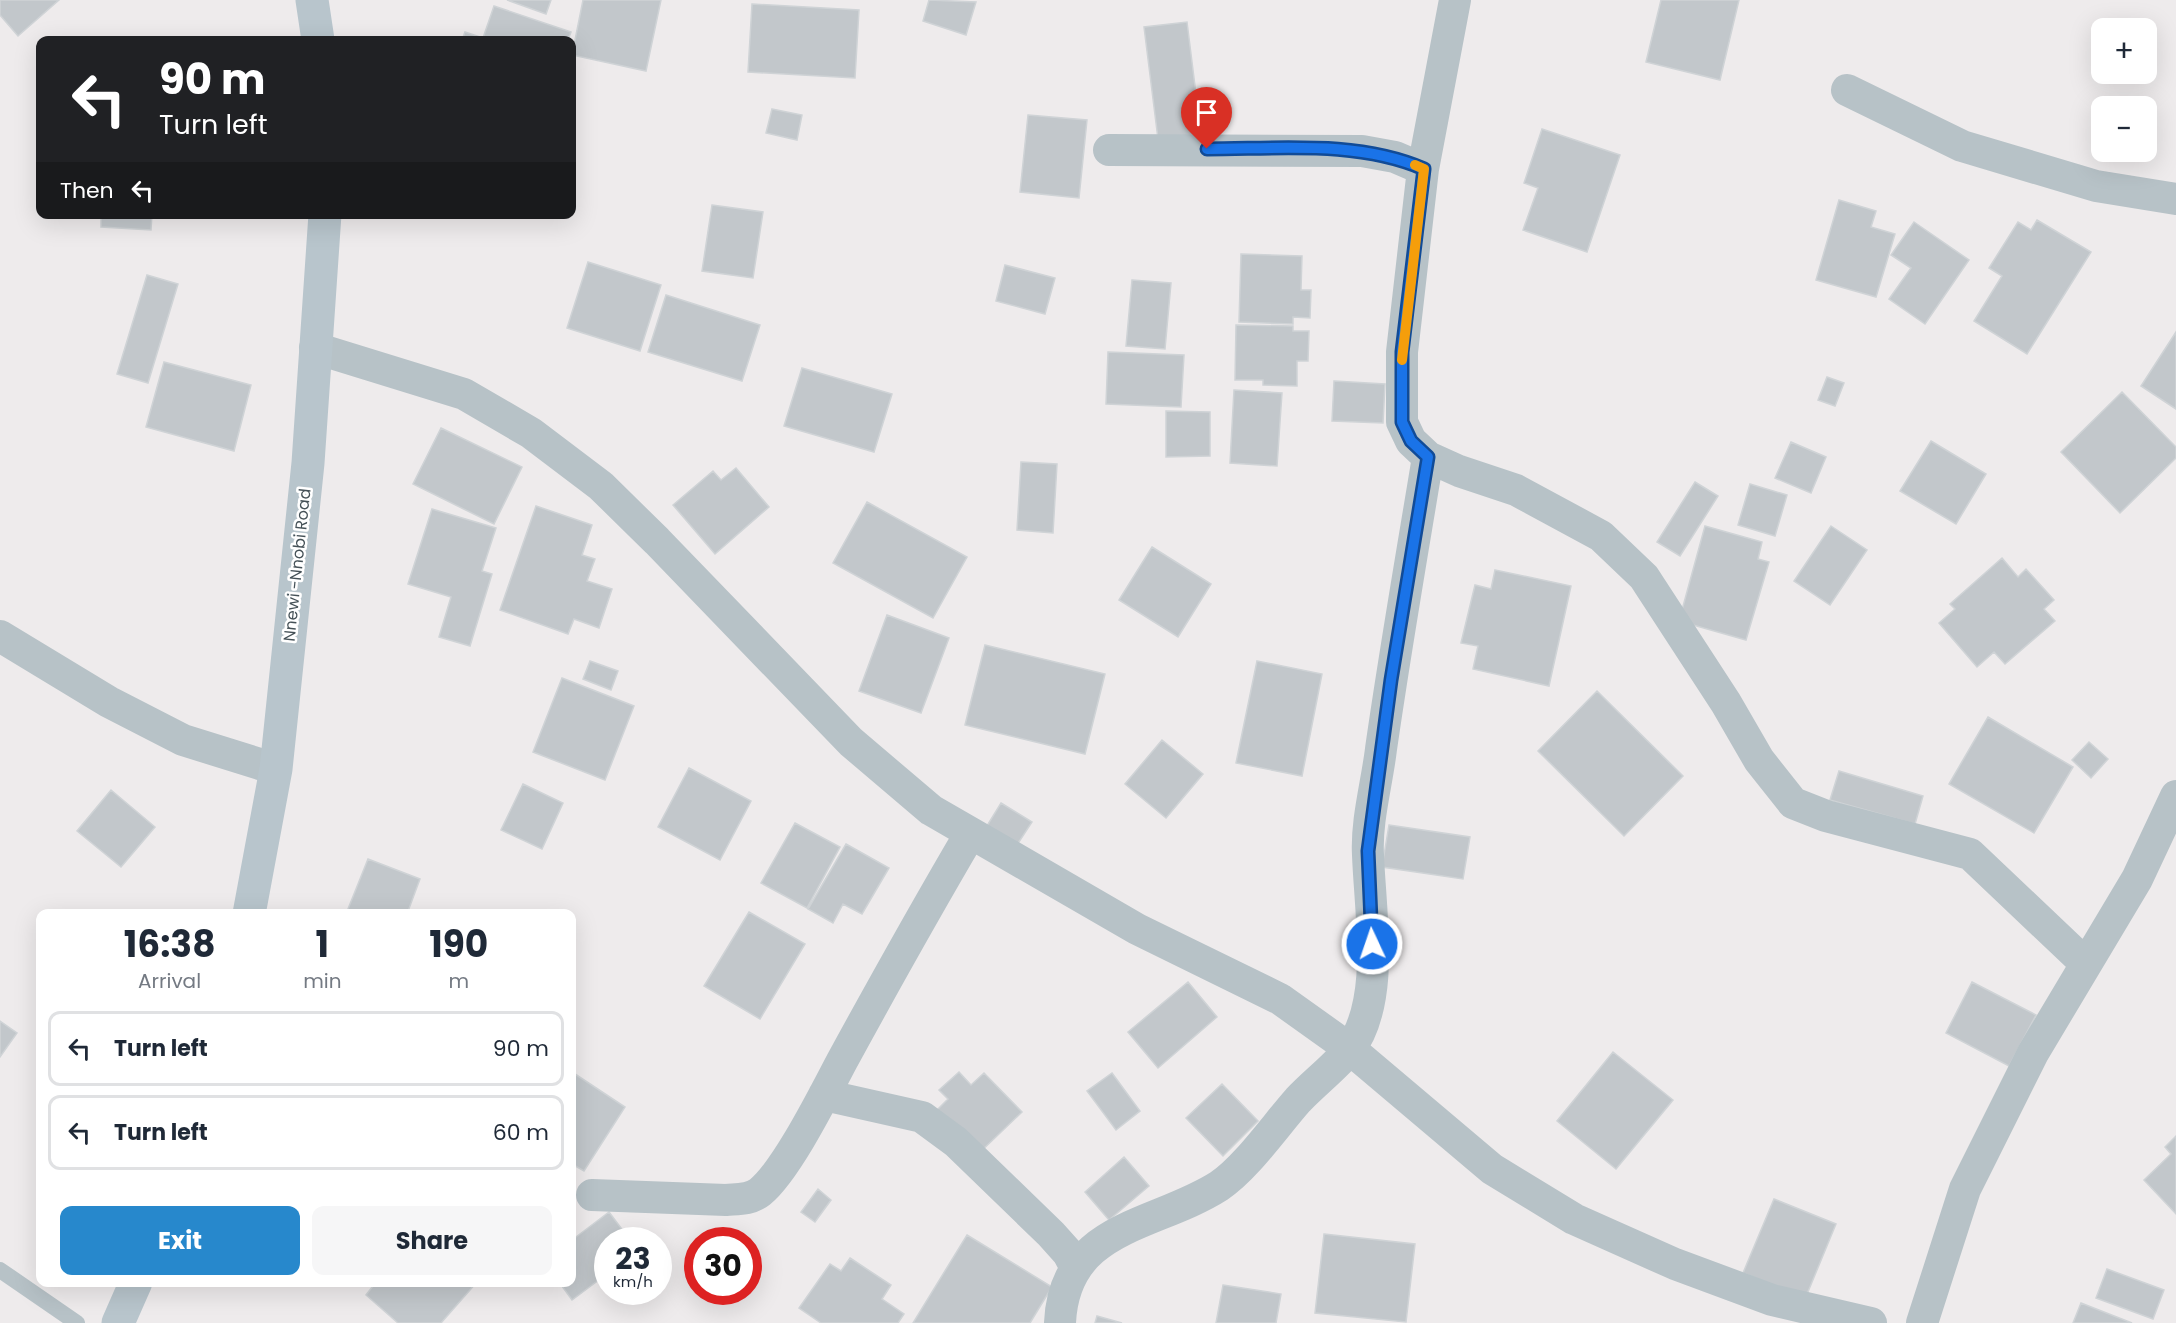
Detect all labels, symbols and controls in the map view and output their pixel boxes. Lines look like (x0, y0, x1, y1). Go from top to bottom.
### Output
map controls (2091, 18, 2157, 162)
button: + (2091, 18, 2157, 84)
text: 90 m (159, 50, 266, 109)
icon: left (60, 60, 138, 138)
pin (1181, 87, 1232, 149)
icon: arrive (1190, 96, 1223, 129)
button: − (2091, 96, 2157, 162)
text: Turn left (159, 106, 268, 143)
icon: left (126, 174, 159, 207)
text: Then (60, 175, 114, 206)
street label: Nnewi -Nnobi Road (278, 487, 316, 643)
position arrow (1340, 912, 1404, 976)
text: 16:38 (124, 919, 215, 970)
text: 1 (316, 919, 329, 970)
text: 190 (429, 919, 488, 970)
text: Arrival (138, 967, 201, 995)
text: min (303, 967, 341, 995)
text: m (448, 967, 469, 995)
icon: left (63, 1032, 96, 1065)
text: Turn left (114, 1033, 208, 1064)
text: 90 m (493, 1033, 549, 1064)
icon: left (63, 1116, 96, 1149)
text: Turn left (114, 1117, 208, 1148)
text: 60 m (493, 1117, 549, 1148)
button: Exit (60, 1206, 300, 1275)
button: Share (312, 1206, 552, 1275)
speed limit sign: 30 (684, 1227, 762, 1305)
text: 23 (615, 1237, 651, 1280)
text: km/h (613, 1271, 653, 1292)

